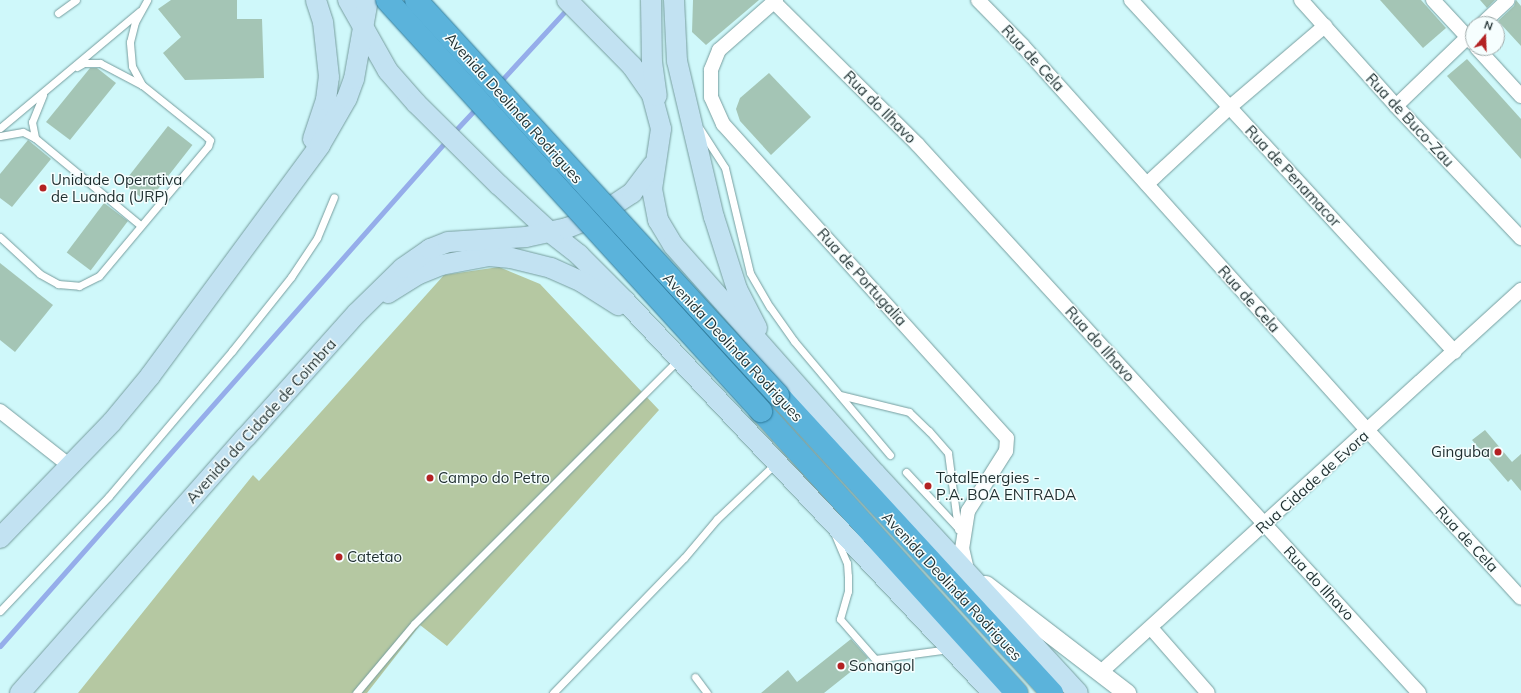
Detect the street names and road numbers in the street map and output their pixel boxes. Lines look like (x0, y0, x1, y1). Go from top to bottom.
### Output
street label: Rua de Cela (998, 21, 1068, 95)
street label: Avenida Deolinda Rodrigues (441, 29, 587, 187)
street label: Rua do Ilhavo (840, 67, 920, 147)
street label: Rua de Buco-Zau (1362, 70, 1458, 170)
street label: Rua de Penamacor (1241, 122, 1345, 230)
street label: Rua de Portugalia (814, 225, 910, 329)
street label: Rua de Cela (1214, 262, 1284, 336)
street label: Avenida Deolinda Rodrigues (659, 269, 807, 425)
street label: Rua do Ilhavo (1062, 303, 1138, 385)
street label: Avenida da Cidade de Coimbra (182, 335, 340, 507)
street label: Rua Cidade de Evora (1252, 427, 1372, 537)
street label: Rua de Cela (1432, 502, 1502, 576)
street label: Avenida Deolinda Rodrigues (878, 508, 1026, 664)
street label: Rua do Ilhavo (1280, 542, 1358, 624)

